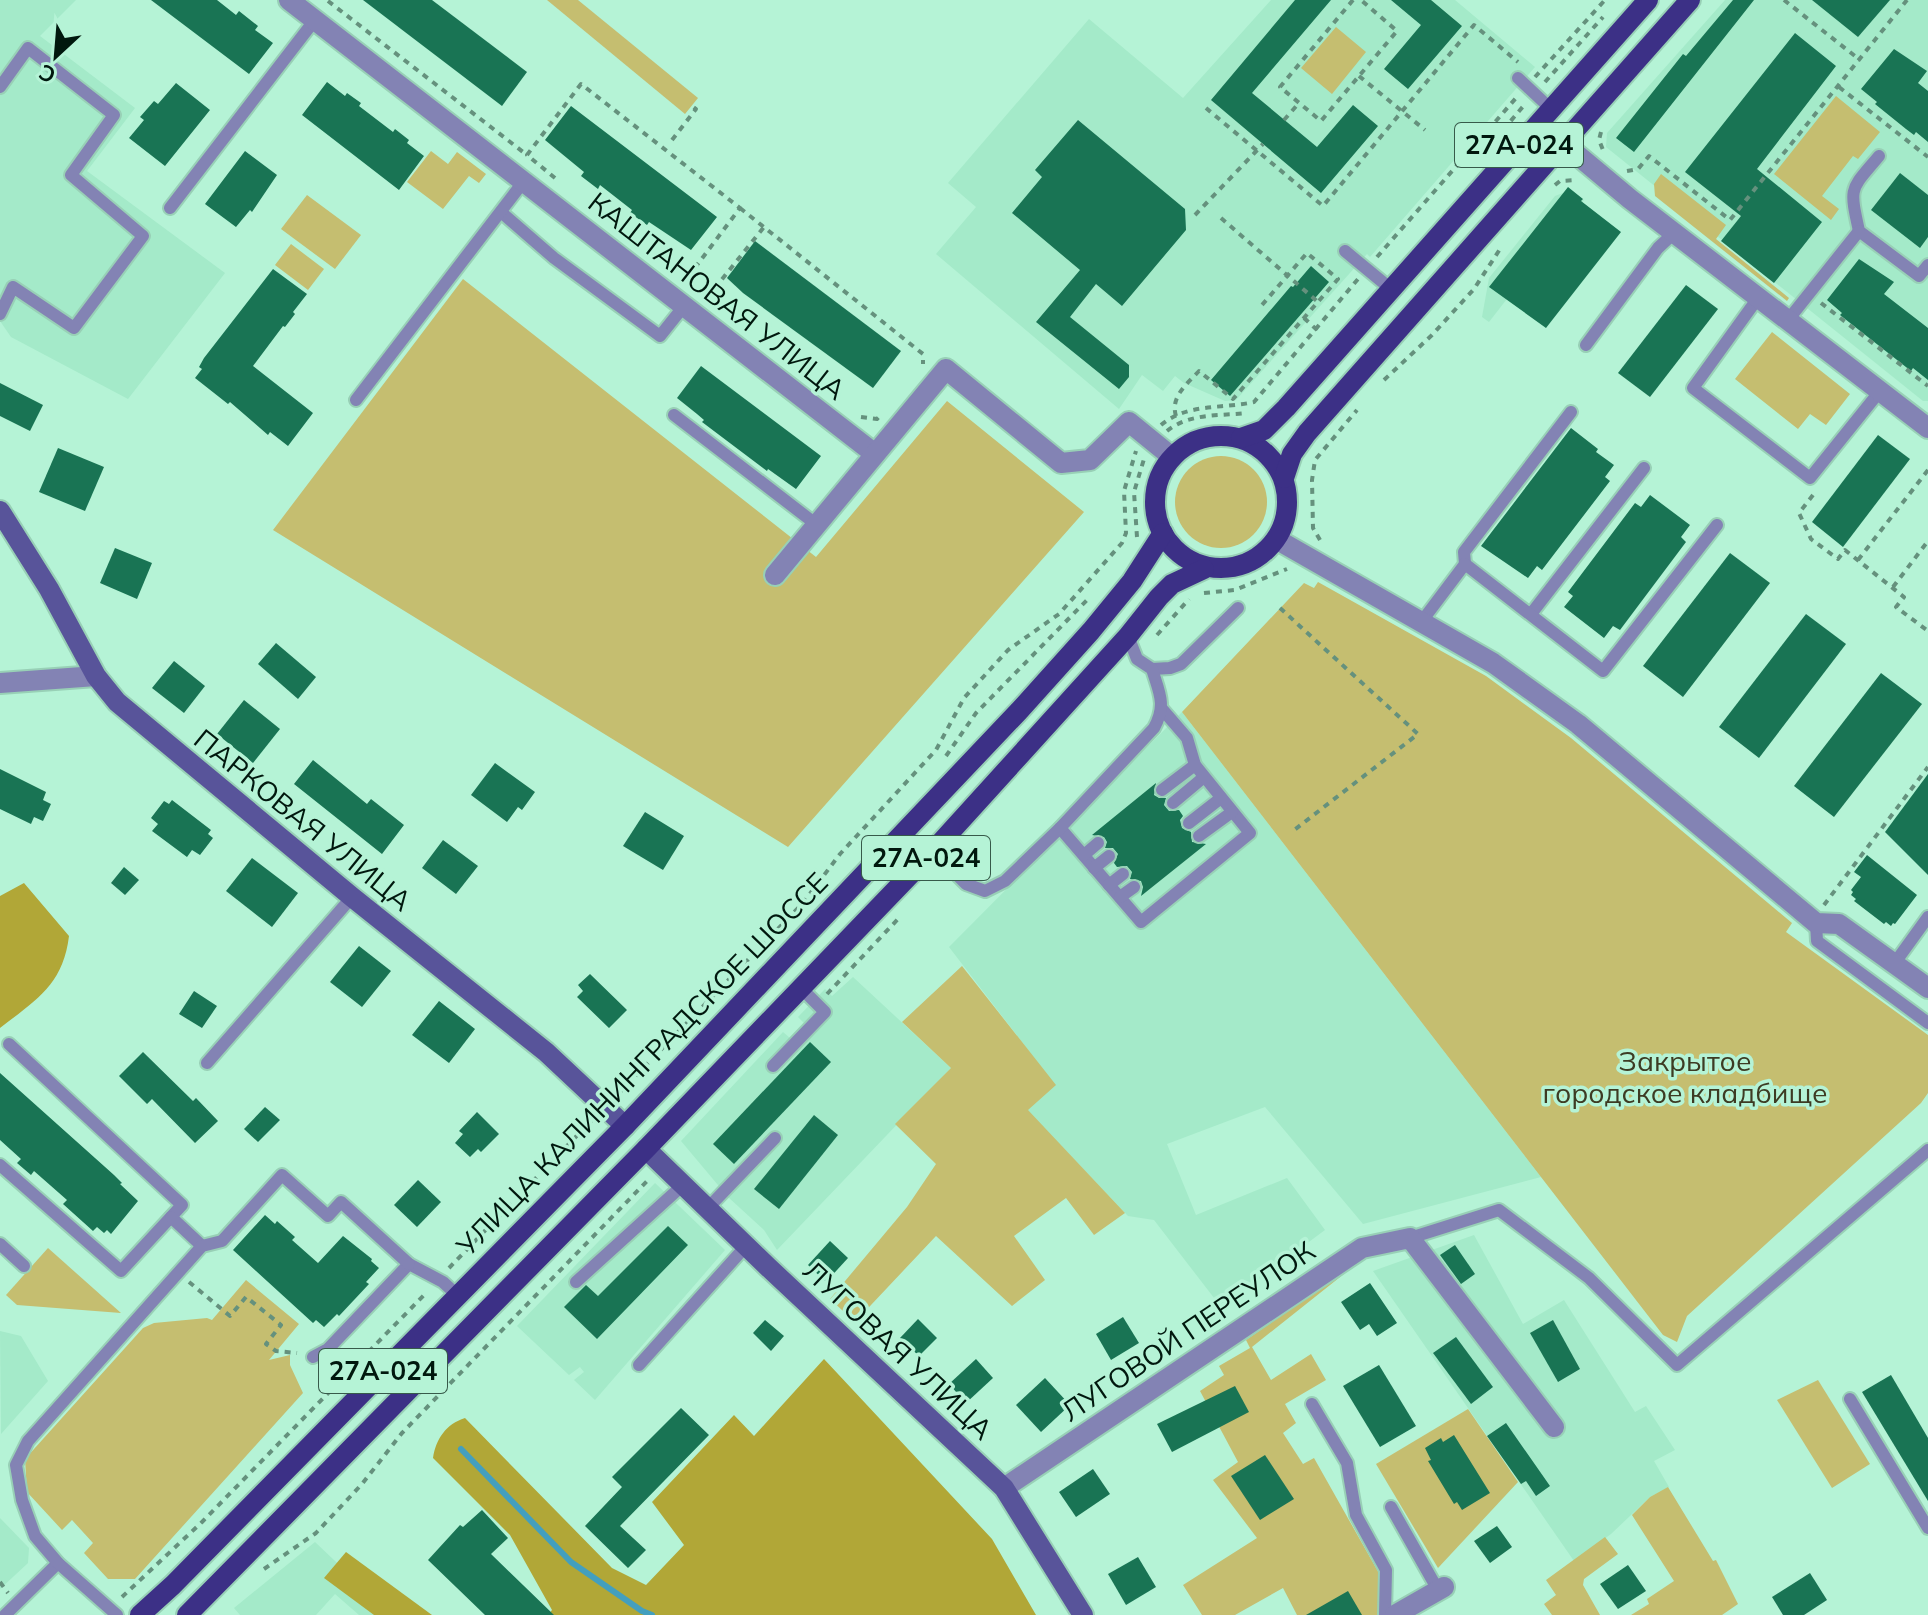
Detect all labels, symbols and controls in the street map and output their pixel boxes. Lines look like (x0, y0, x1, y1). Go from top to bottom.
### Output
north arrow (16, 16, 96, 96)
text: С (34, 58, 60, 90)
road number: 27А-024 (1455, 123, 1583, 167)
street label: КАШТАНОВАЯ УЛИЦА (582, 184, 853, 407)
street label: ПАРКОВАЯ УЛИЦА (187, 721, 420, 918)
road number: 27А-024 (862, 836, 990, 880)
street label: УЛИЦА КАЛИНИНГРАДСКОЕ ШОССЕ (448, 865, 835, 1263)
park label: Закрытое городское кладбище (1542, 1043, 1828, 1110)
street label: ЛУГОВОЙ ПЕРЕУЛОК (1054, 1232, 1322, 1428)
street label: ЛУГОВАЯ УЛИЦА (796, 1253, 1001, 1447)
road number: 27А-024 (319, 1349, 447, 1393)

